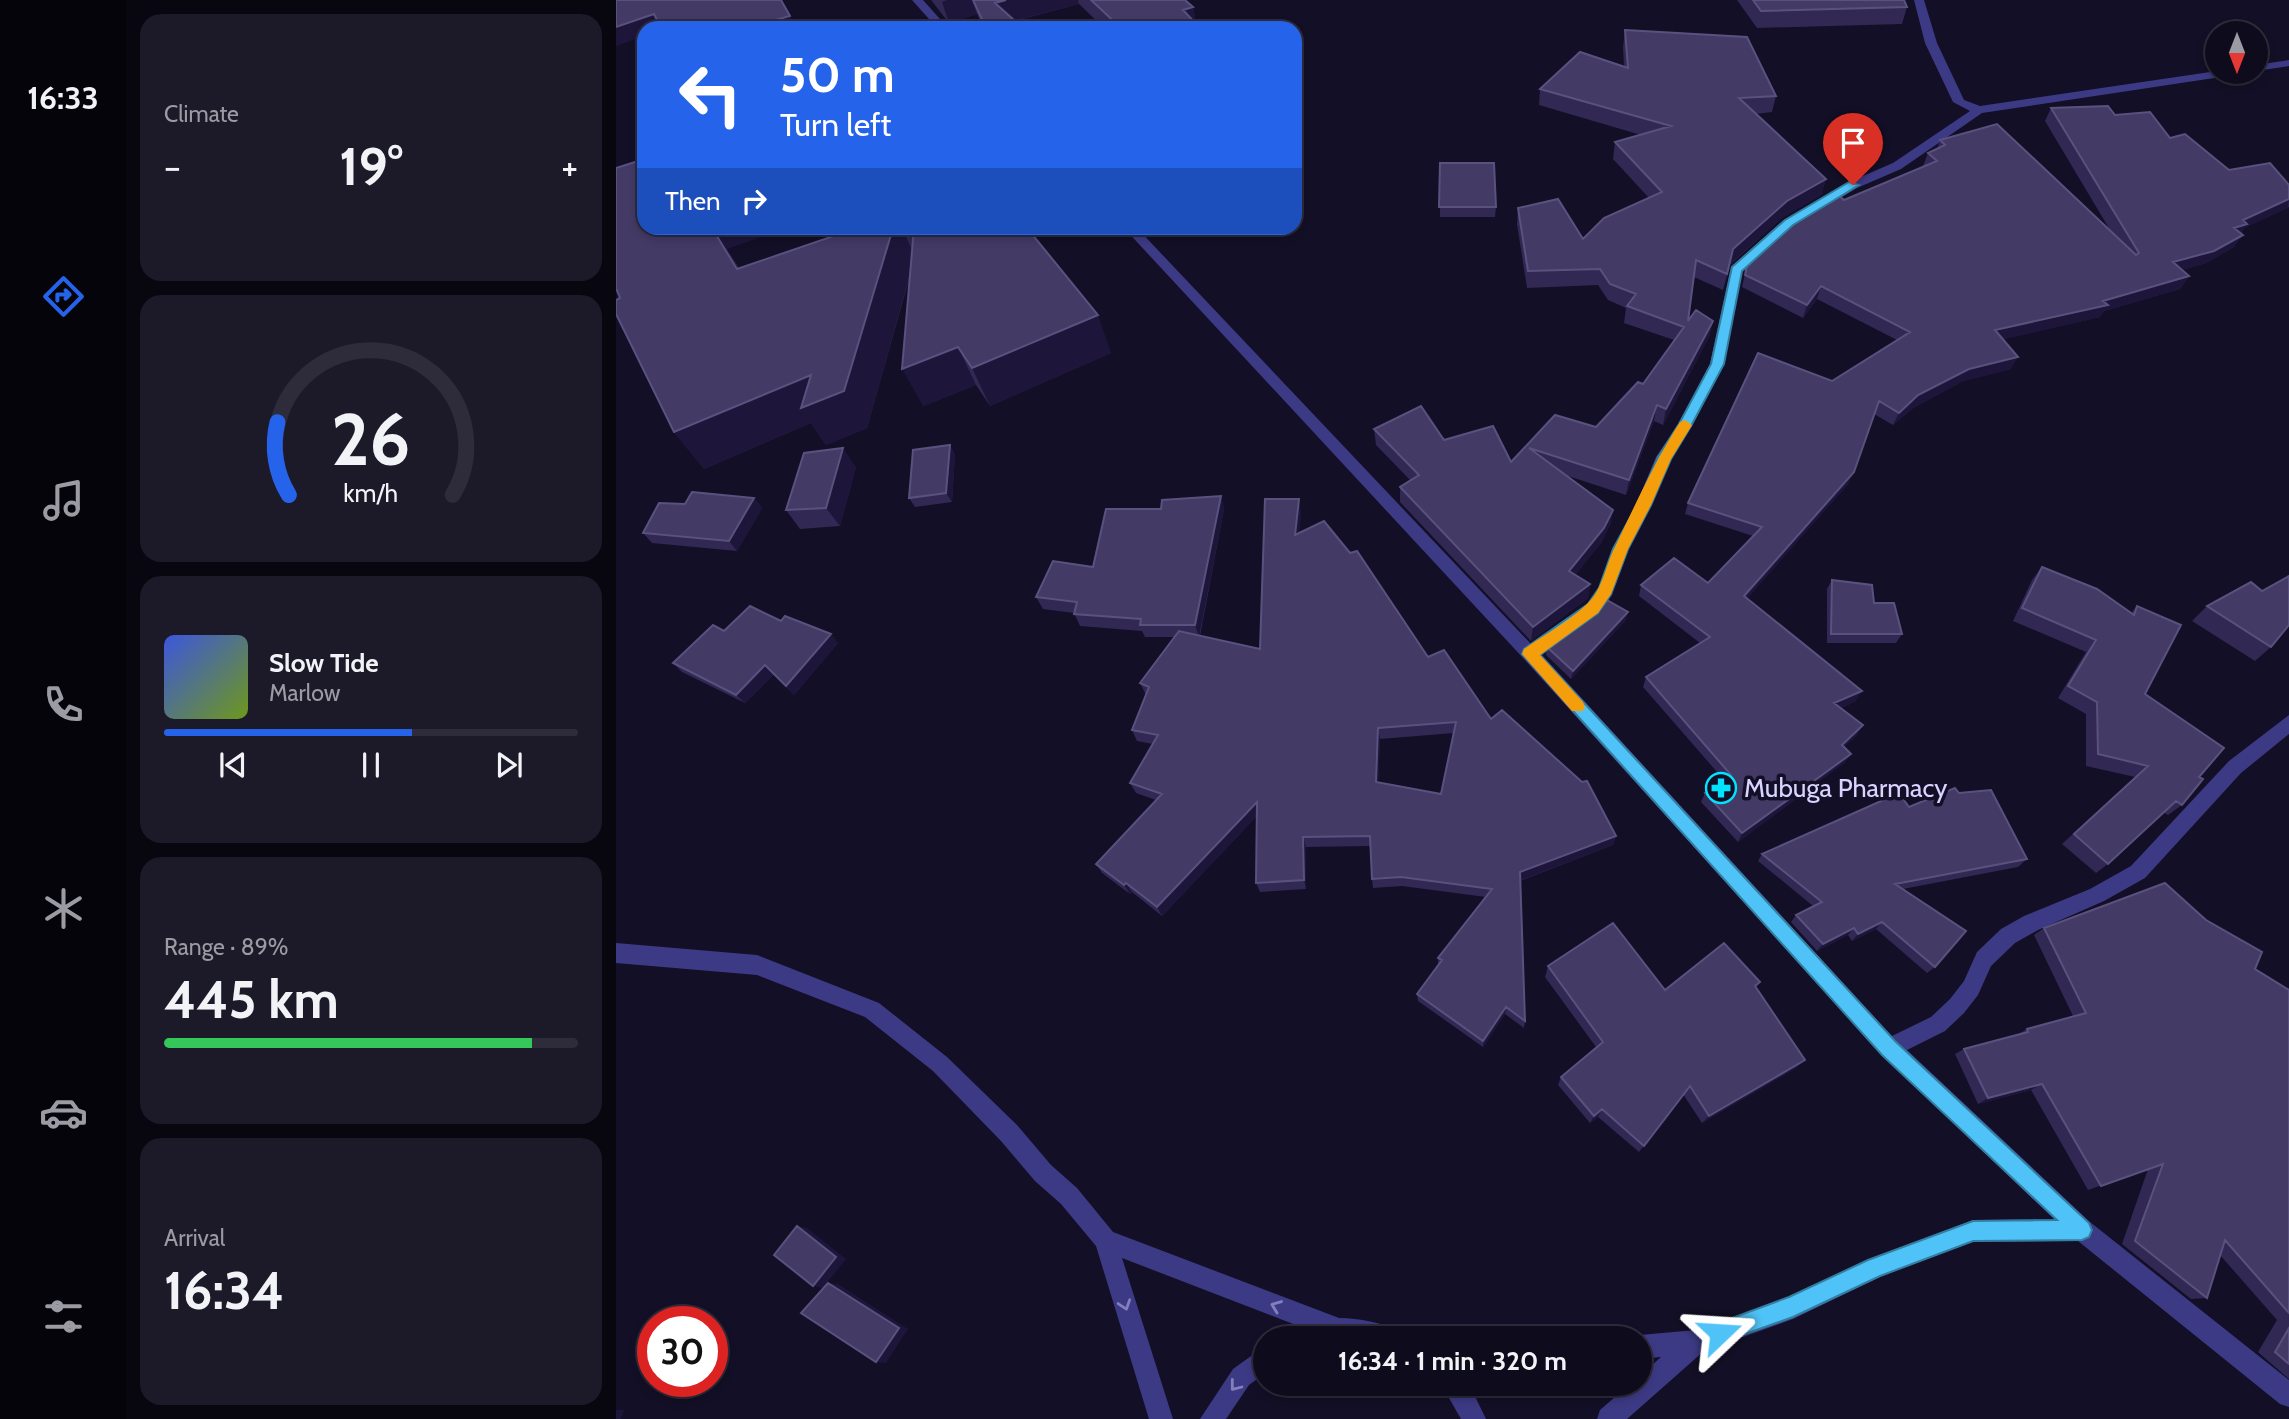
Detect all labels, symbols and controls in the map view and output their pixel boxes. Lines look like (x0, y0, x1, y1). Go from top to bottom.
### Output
north arrow (2205, 21, 2268, 84)
map controls (2205, 21, 2268, 84)
text: 50 m (780, 45, 895, 104)
icon: left (665, 49, 756, 140)
text: 16:33 (27, 78, 99, 117)
text: Climate (164, 100, 239, 128)
text: Turn left (780, 105, 891, 144)
pin (1823, 113, 1883, 185)
icon: arrive (1834, 124, 1872, 162)
text: 19° (339, 135, 403, 198)
text: − (164, 143, 181, 190)
text: + (561, 143, 578, 190)
icon: right (735, 182, 773, 220)
text: Then (665, 185, 721, 217)
icon: directions (39, 272, 88, 321)
text: 26 (331, 395, 411, 483)
icon: music (39, 476, 88, 525)
text: km/h (344, 477, 398, 507)
text: Slow Tide (269, 647, 379, 679)
text: Marlow (269, 679, 340, 707)
icon: phone (39, 680, 88, 729)
icon: previous (214, 746, 252, 784)
icon: pause (352, 746, 390, 784)
icon: next (490, 746, 528, 784)
pharmacy icon: Mubuga Pharmacy (1704, 771, 1738, 805)
place label: Mubuga Pharmacy (1744, 772, 1948, 804)
icon: climate (39, 884, 88, 933)
text: Range · 89% (164, 933, 288, 961)
text: 445 km (164, 968, 339, 1031)
icon: car (39, 1088, 88, 1137)
text: Arrival (164, 1224, 225, 1252)
text: 16:34 (164, 1259, 284, 1322)
icon: filters (39, 1292, 88, 1341)
position arrow (1683, 1296, 1757, 1370)
one-way arrow (1117, 1298, 1132, 1310)
one-way arrow (1270, 1300, 1282, 1314)
speed limit sign: 30 (637, 1306, 728, 1397)
text: 16:34 · 1 min · 320 m (1338, 1345, 1567, 1377)
one-way arrow (1231, 1378, 1244, 1390)

